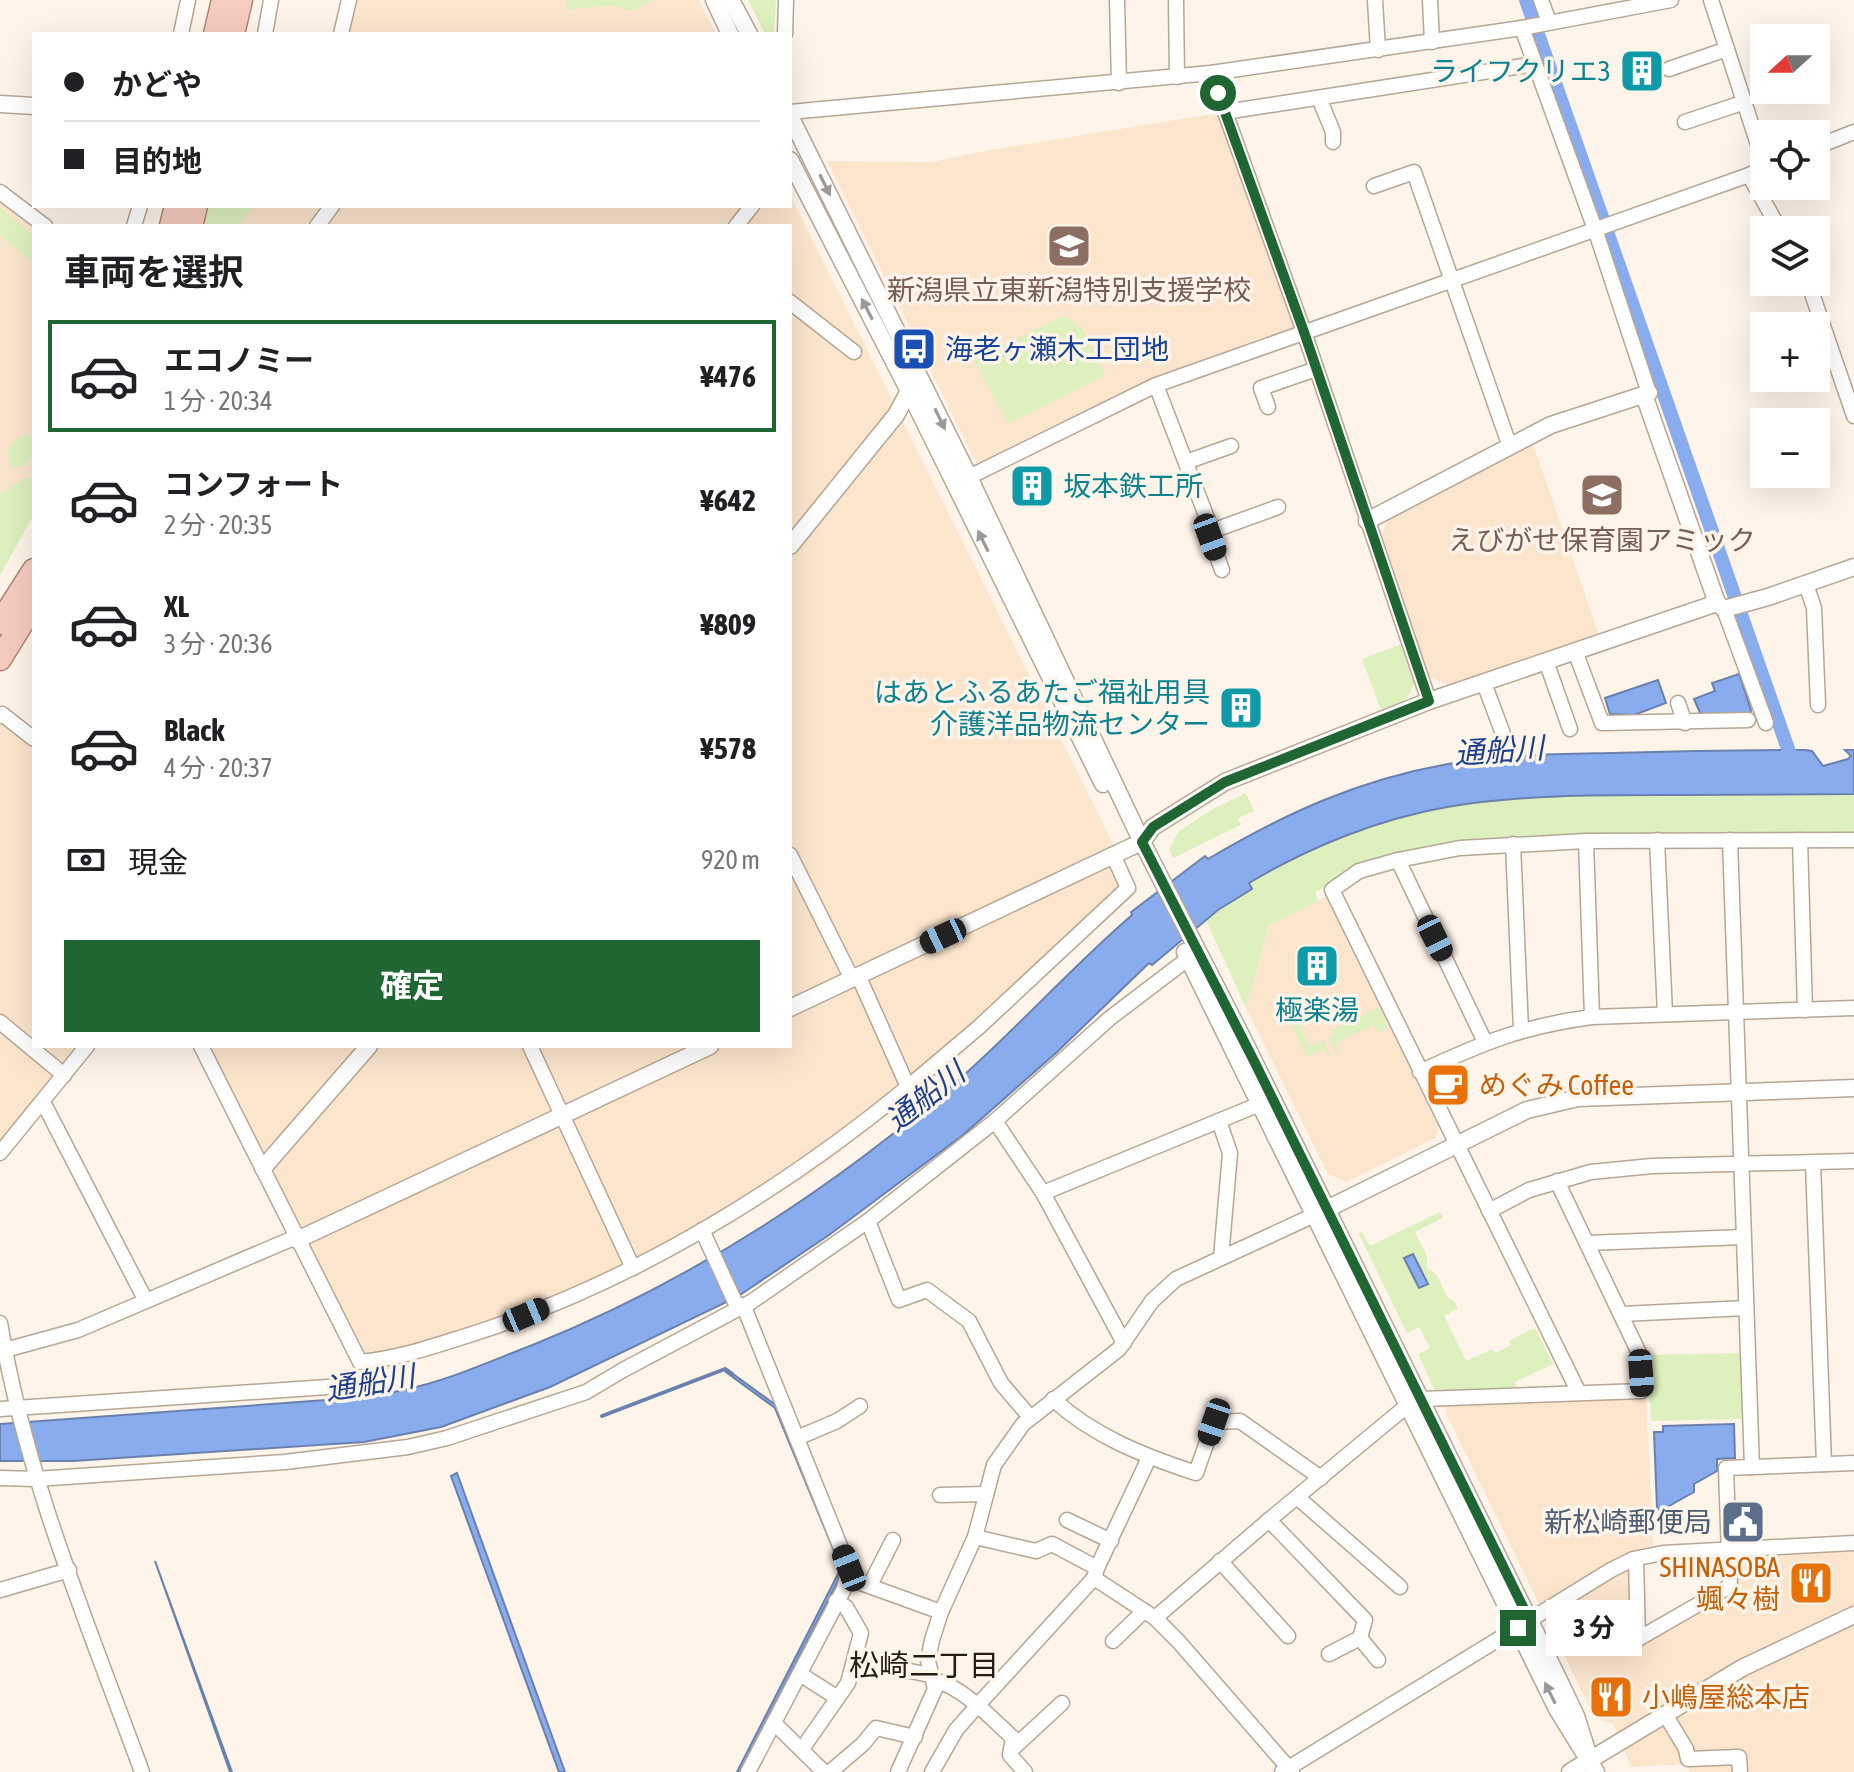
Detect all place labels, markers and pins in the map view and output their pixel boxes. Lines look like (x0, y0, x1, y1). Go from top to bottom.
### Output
building icon: ライフクリエ3 (1618, 47, 1666, 95)
place label: ライフクリエ3 (1430, 55, 1611, 87)
school or university icon: 新潟県立東新潟特別支援学校 (1045, 222, 1093, 270)
place label: 新潟県立東新潟特別支援学校 (887, 274, 1251, 306)
bus stop icon: 海老ヶ瀬木工団地 (890, 325, 938, 373)
place label: 海老ヶ瀬木工団地 (945, 333, 1169, 365)
building icon: 坂本鉄工所 (1008, 462, 1056, 510)
place label: 坂本鉄工所 (1063, 470, 1203, 502)
school or university icon: えびがせ保育園アミック (1578, 471, 1626, 519)
place label: えびがせ保育園アミック (1448, 524, 1756, 556)
place label: はあとふるあたご福祉用具 介護洋品物流センター (874, 676, 1210, 740)
building icon: はあとふるあたご福祉用具 介護洋品物流センター (1217, 684, 1265, 732)
building icon: 極楽湯 (1293, 942, 1341, 990)
place label: 極楽湯 (1275, 994, 1359, 1026)
cafe icon: めぐみ Coffee (1424, 1061, 1472, 1109)
place label: めぐみ Coffee (1479, 1069, 1634, 1101)
public building icon: 新松崎郵便局 (1719, 1498, 1767, 1546)
place label: 新松崎郵便局 (1544, 1506, 1712, 1538)
place label: SHINASOBA 颯々樹 (1659, 1551, 1780, 1615)
restaurant icon: SHINASOBA 颯々樹 (1787, 1559, 1835, 1607)
restaurant icon: 小嶋屋総本店 (1587, 1673, 1635, 1721)
place label: 小嶋屋総本店 (1642, 1681, 1810, 1713)

